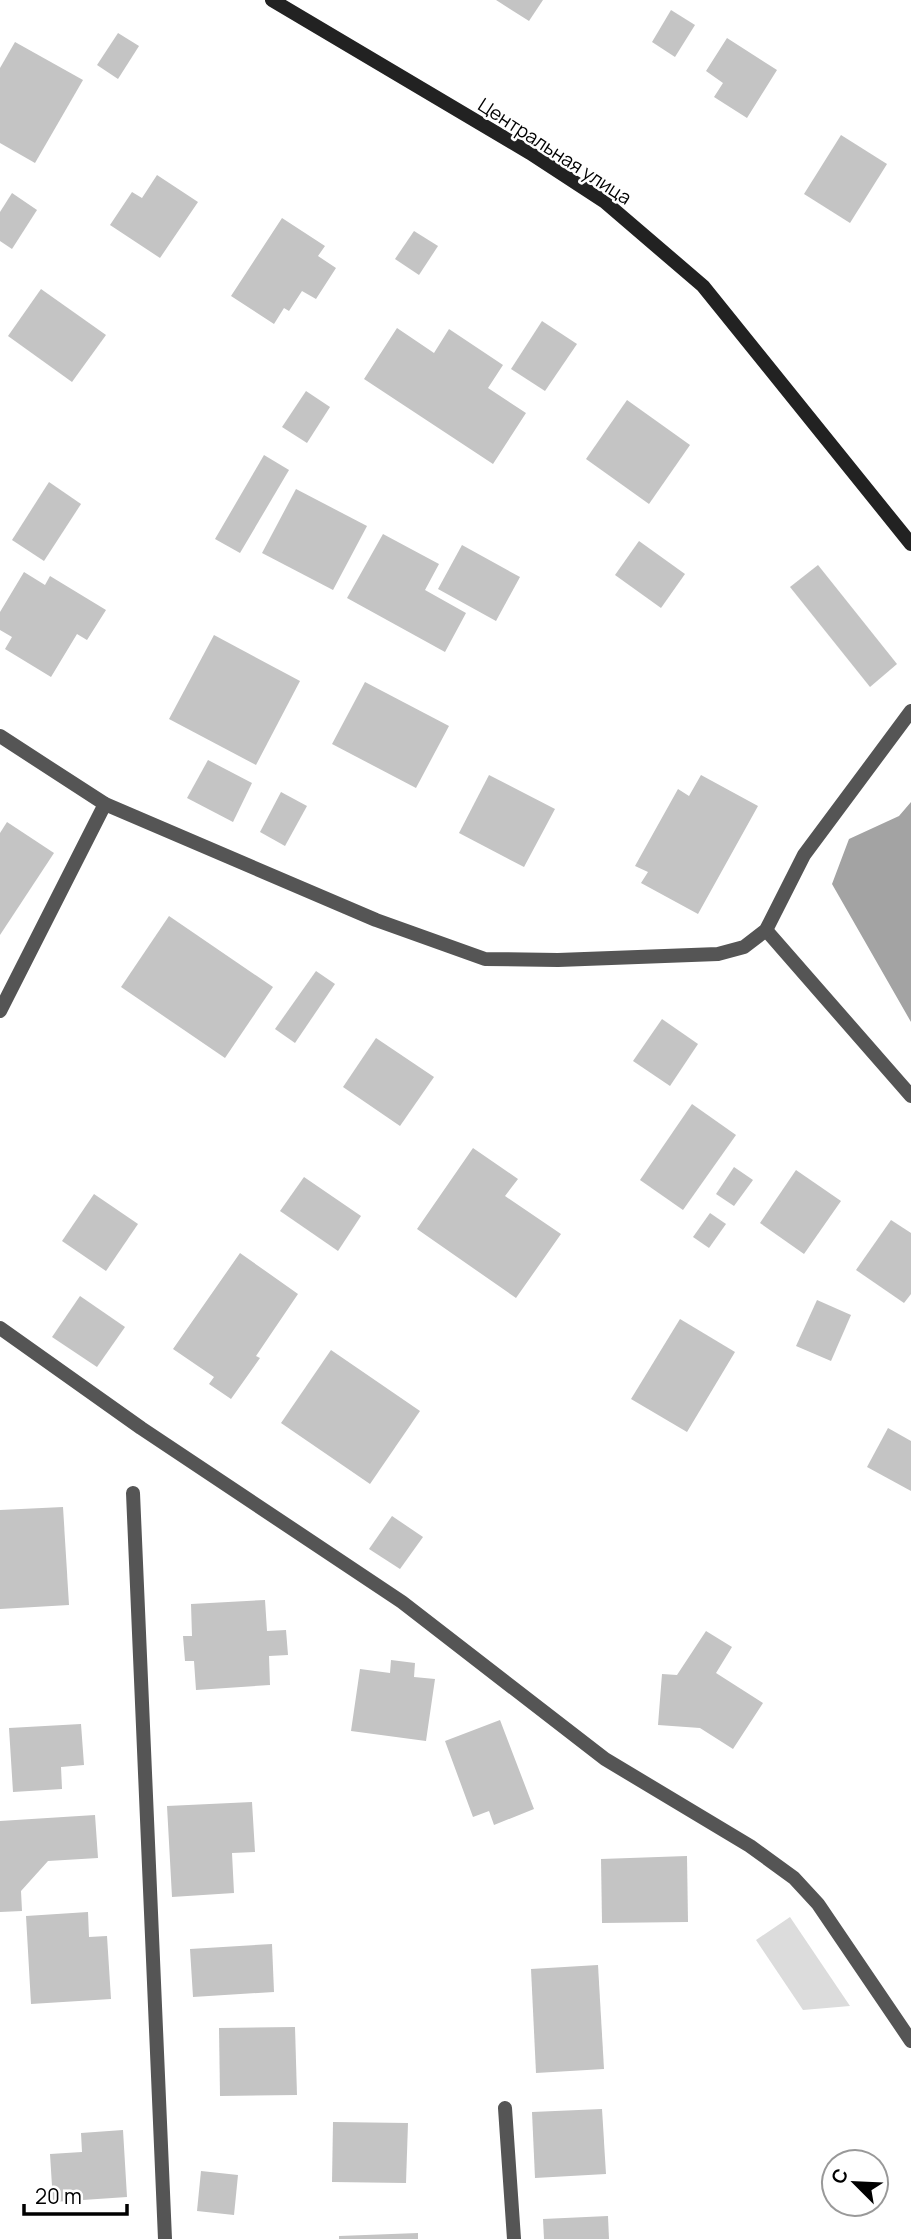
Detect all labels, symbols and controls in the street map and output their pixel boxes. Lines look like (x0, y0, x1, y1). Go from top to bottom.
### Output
street label: Центральная улица (473, 92, 637, 210)
north arrow (820, 2148, 890, 2218)
text: С (825, 2164, 854, 2188)
scale bar (24, 2172, 128, 2216)
text: 20 m (35, 2182, 82, 2210)

